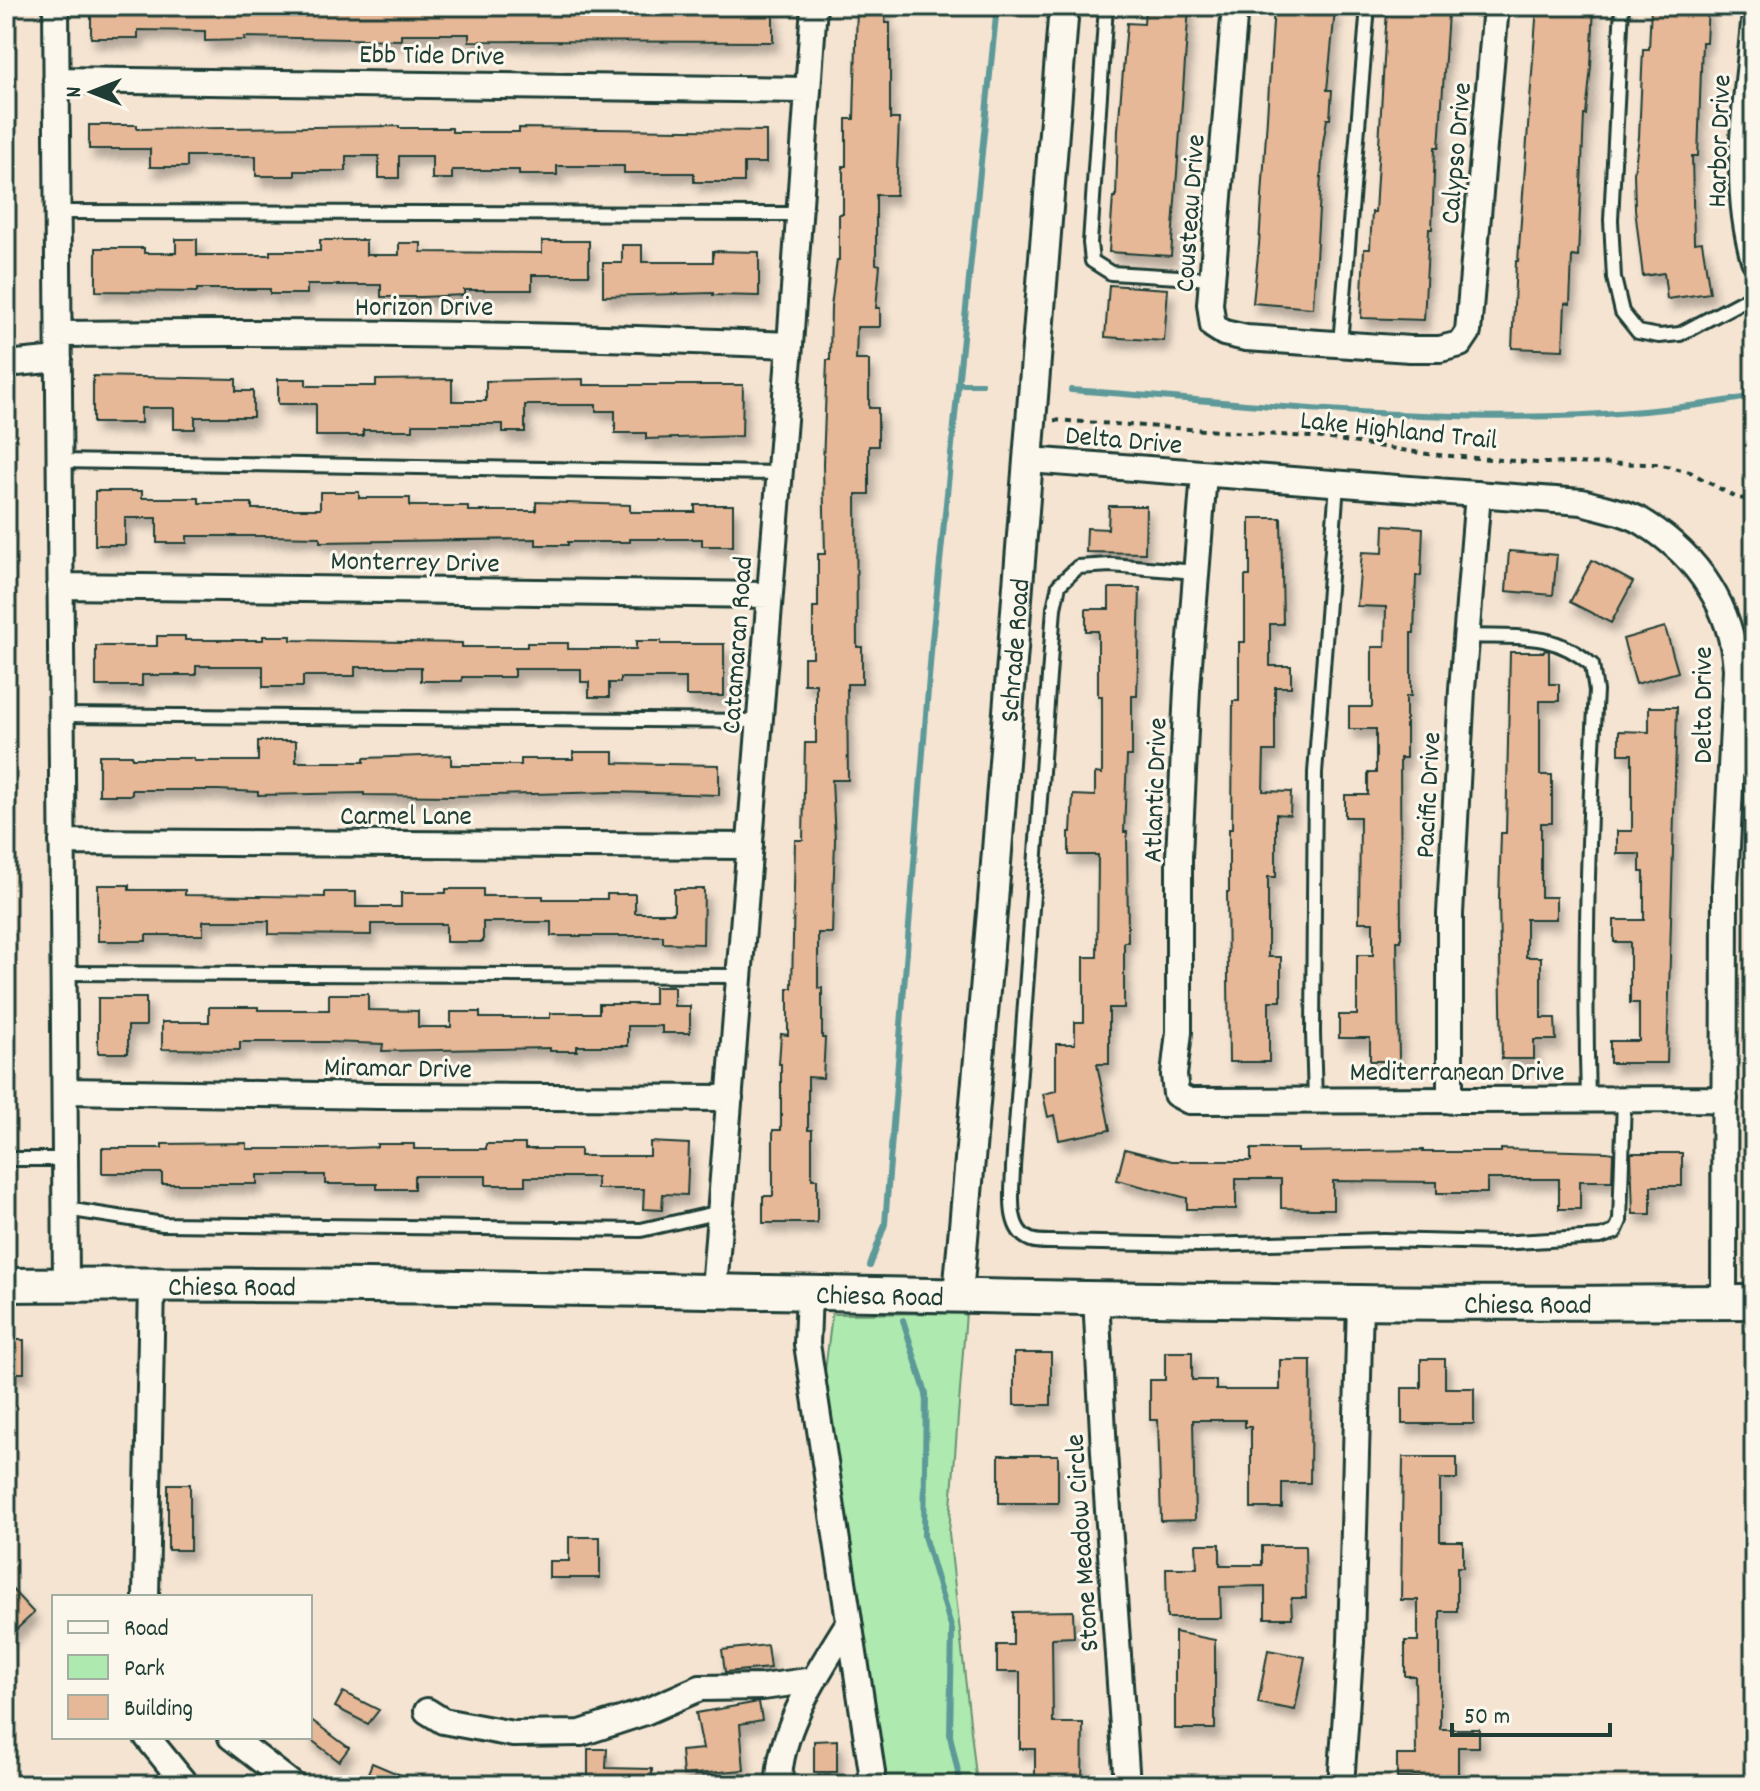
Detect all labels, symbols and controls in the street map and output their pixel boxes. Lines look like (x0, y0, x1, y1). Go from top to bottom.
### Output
street label: Ebb Tide Drive (359, 37, 505, 79)
north arrow (52, 52, 132, 132)
street label: Harbor Drive (1700, 74, 1744, 208)
street label: Calypso Drive (1433, 81, 1485, 226)
text: N (60, 86, 91, 97)
street label: Cousteau Drive (1168, 133, 1218, 294)
street label: Horizon Drive (355, 290, 493, 330)
street label: Lake Highland Trail (1298, 403, 1499, 463)
street label: Delta Drive (1063, 418, 1184, 468)
street label: Monterrey Drive (330, 544, 500, 586)
street label: Catamaran Road (714, 555, 766, 736)
street label: Schrade Road (992, 577, 1044, 724)
street label: Delta Drive (1686, 646, 1726, 764)
street label: Atlantic Drive (1135, 717, 1181, 864)
street label: Pacific Drive (1408, 731, 1454, 860)
street label: Carmel Lane (340, 799, 472, 839)
street label: Miramar Drive (323, 1050, 472, 1092)
street label: Mediterranean Drive (1349, 1055, 1565, 1095)
street label: Chiesa Road (168, 1270, 296, 1310)
street label: Chiesa Road (816, 1278, 944, 1320)
street label: Chiesa Road (1464, 1288, 1592, 1328)
street label: Stone Meadow Circle (1057, 1432, 1113, 1653)
legend (52, 1595, 312, 1739)
text: Road (124, 1613, 169, 1647)
text: Park (124, 1653, 165, 1687)
scale bar (1452, 1687, 1610, 1737)
text: Building (124, 1693, 193, 1727)
text: 50 m (1464, 1701, 1510, 1735)

